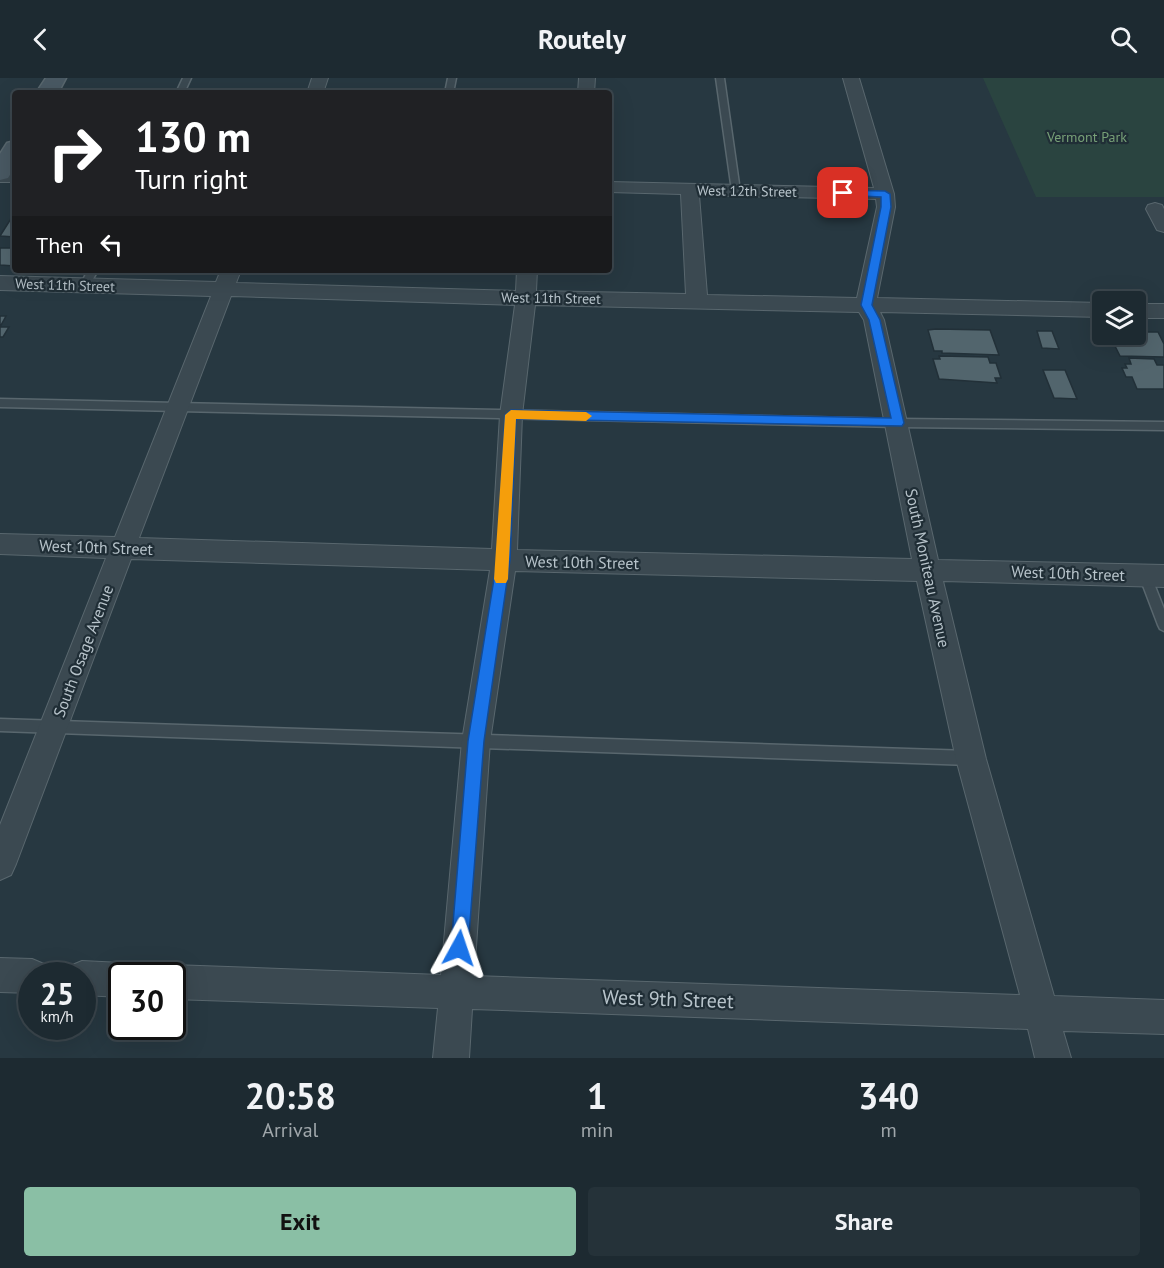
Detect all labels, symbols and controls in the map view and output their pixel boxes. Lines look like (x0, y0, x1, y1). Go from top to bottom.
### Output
text: Routely (538, 22, 626, 56)
icon: back (24, 23, 57, 56)
icon: search (1107, 23, 1140, 56)
text: 130 m (135, 109, 251, 164)
icon: right (36, 114, 114, 192)
park label: Vermont Park (1046, 128, 1127, 146)
text: Turn right (135, 162, 248, 196)
pin (817, 167, 868, 218)
icon: arrive (826, 176, 859, 209)
street label: West 12th Street (697, 181, 797, 201)
icon: left (95, 228, 128, 261)
text: Then (36, 231, 83, 259)
street label: West 11th Street (15, 274, 115, 296)
street label: West 11th Street (501, 288, 601, 308)
map controls (1092, 291, 1146, 345)
button: layers (1092, 291, 1146, 345)
street label: South Moniteau Avenue (901, 487, 955, 649)
street label: West 10th Street (39, 535, 154, 559)
street label: West 10th Street (525, 551, 640, 573)
street label: West 10th Street (1011, 561, 1126, 585)
street label: South Osage Avenue (49, 582, 117, 720)
position arrow (427, 916, 491, 980)
speed limit sign: 30 (108, 962, 186, 1040)
text: 25 (40, 974, 74, 1013)
street label: West 9th Street (602, 984, 734, 1014)
text: km/h (41, 1007, 73, 1026)
text: 20:58 (245, 1072, 336, 1119)
text: 1 (587, 1072, 607, 1119)
text: 340 (858, 1072, 919, 1119)
text: Arrival (262, 1117, 318, 1143)
text: min (581, 1117, 613, 1143)
text: m (881, 1117, 897, 1143)
button: Exit (24, 1187, 576, 1256)
button: Share (588, 1187, 1140, 1256)

